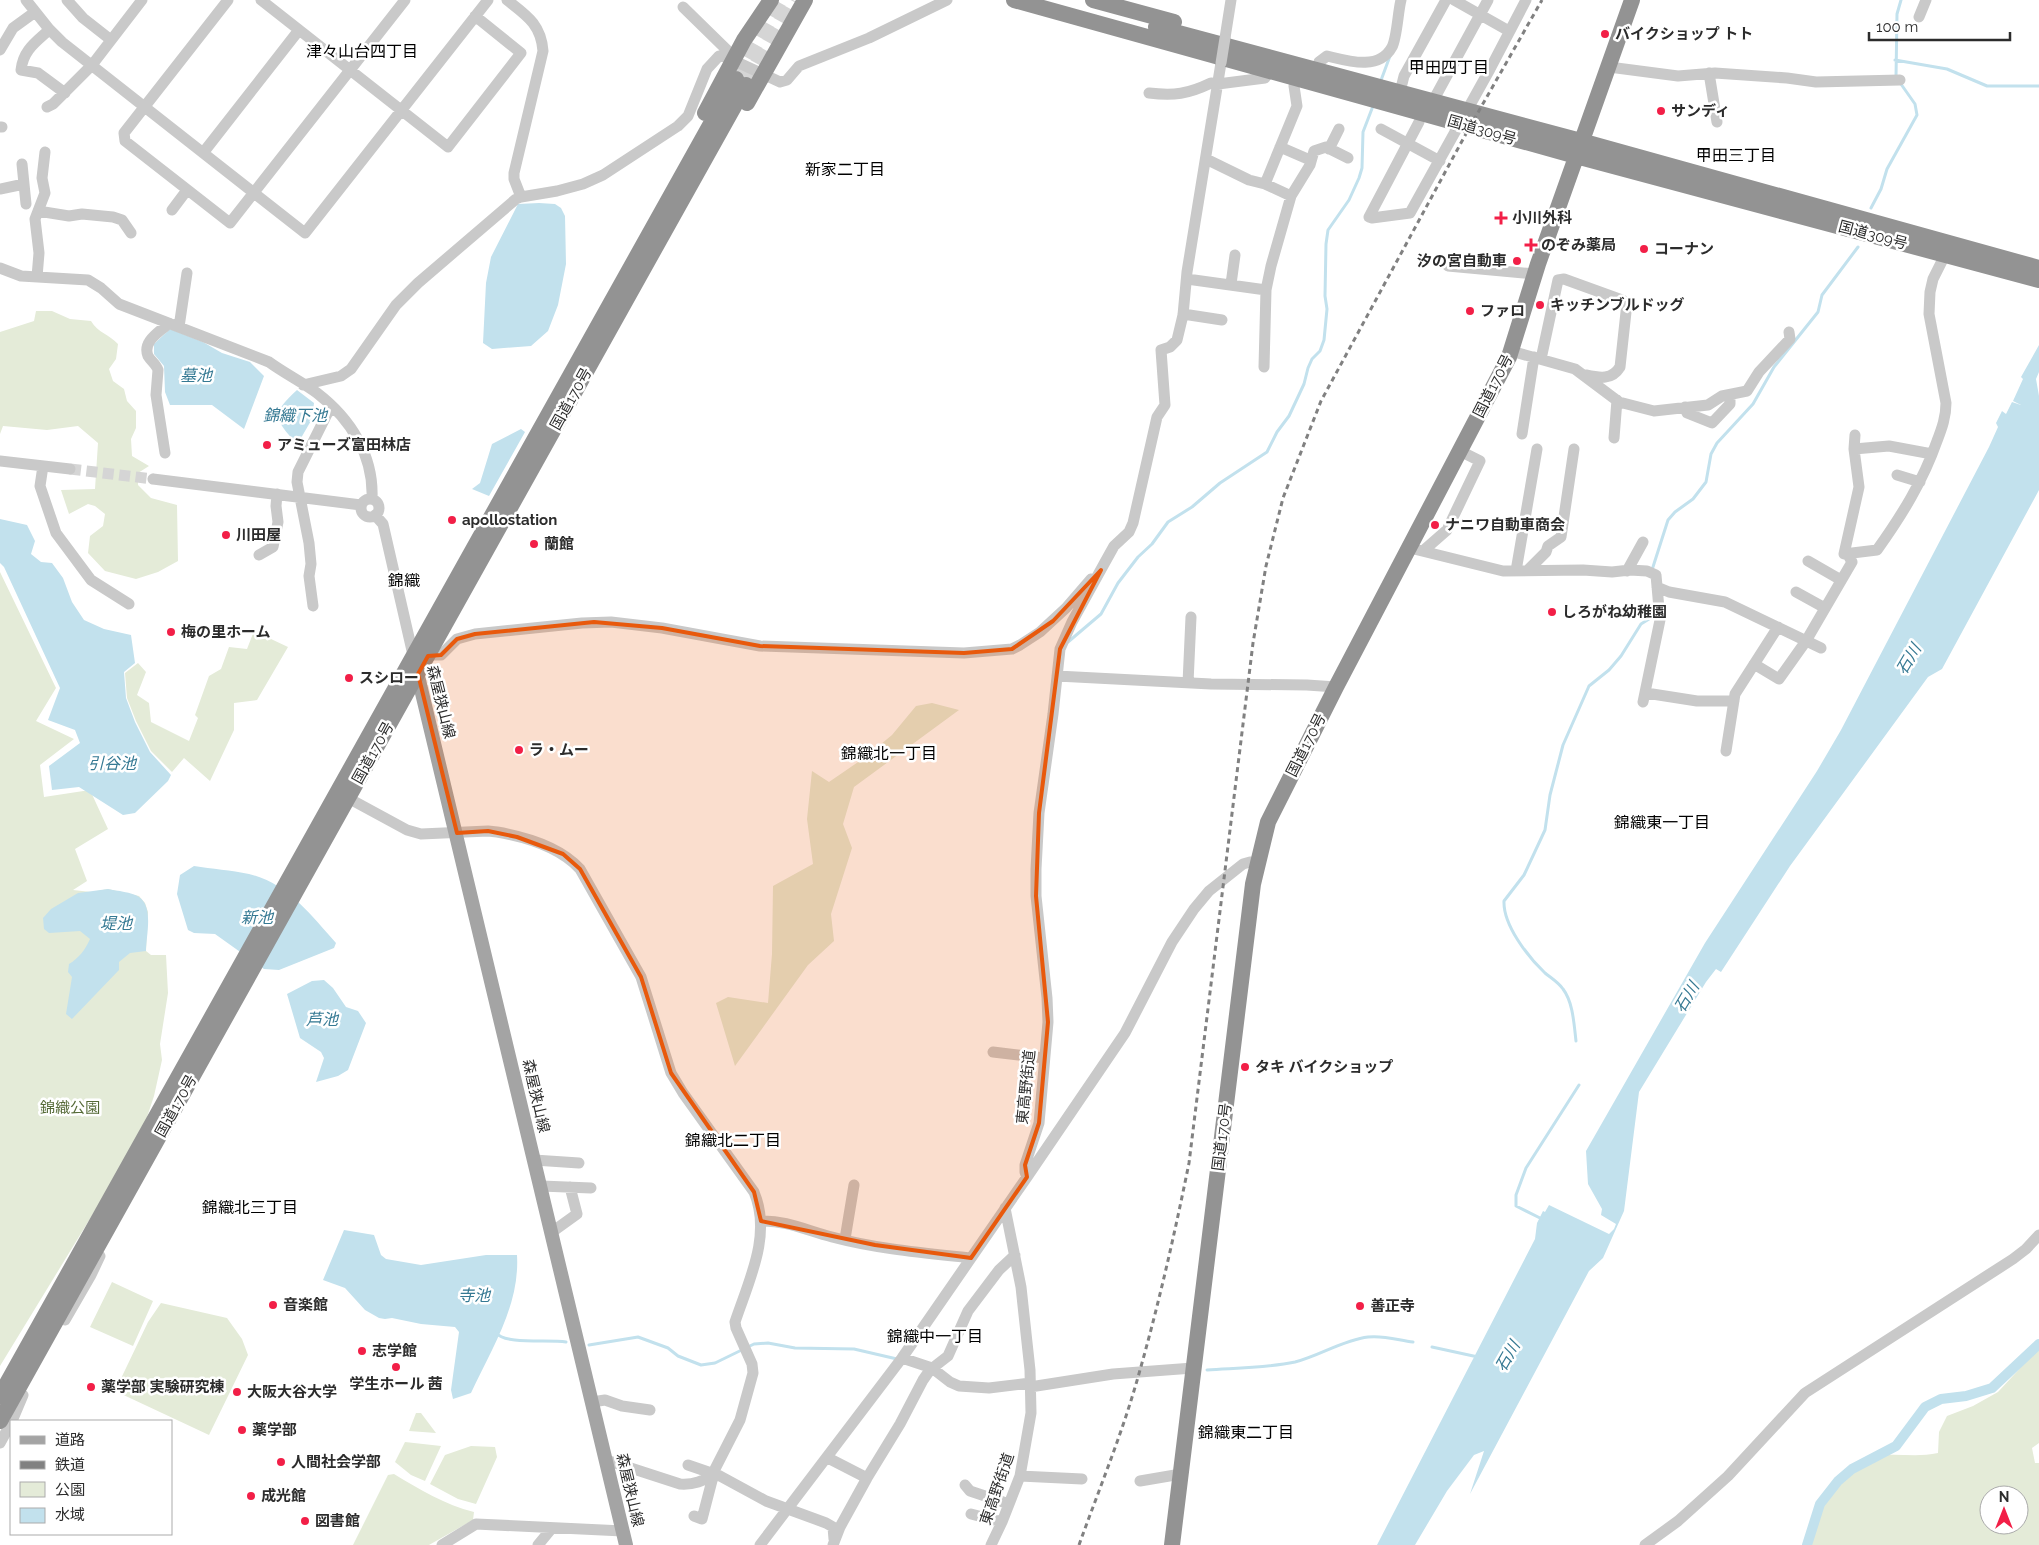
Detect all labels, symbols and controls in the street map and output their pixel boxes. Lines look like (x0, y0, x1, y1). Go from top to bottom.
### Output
scale bar (1869, 10, 2010, 42)
text: 100 m (1876, 18, 1918, 36)
place label: バイクショップ トト (1615, 25, 1753, 43)
marker: バイクショップ トト (1599, 28, 1611, 40)
district label: 津々山台四丁目 (306, 42, 418, 61)
district label: 甲田四丁目 (1409, 58, 1489, 77)
place label: サンディ (1671, 102, 1730, 120)
marker: サンディ (1655, 105, 1667, 117)
street label: 国道309号 (1445, 112, 1519, 148)
district label: 甲田三丁目 (1696, 146, 1776, 165)
district label: 新家二丁目 (805, 160, 885, 179)
place label: 小川外科 (1512, 209, 1572, 227)
marker: 小川外科 (1494, 211, 1508, 225)
street label: 国道309号 (1836, 217, 1910, 253)
place label: のぞみ薬局 (1541, 236, 1616, 254)
marker: のぞみ薬局 (1525, 239, 1537, 251)
place label: コーナン (1654, 240, 1714, 258)
marker: コーナン (1638, 243, 1650, 255)
place label: 汐の宮自動車 (1417, 252, 1507, 270)
marker: 汐の宮自動車 (1511, 255, 1523, 267)
place label: キッチンブルドッグ (1550, 296, 1685, 314)
marker: キッチンブルドッグ (1534, 299, 1546, 311)
place label: ファロ (1480, 302, 1525, 320)
marker: ファロ (1464, 305, 1476, 317)
street label: 国道170号 (1469, 351, 1517, 421)
street label: 国道170号 (547, 365, 595, 433)
water label: 墓池 (180, 366, 214, 385)
water label: 錦織下池 (263, 406, 329, 425)
place label: アミューズ富田林店 (277, 436, 411, 454)
marker: アミューズ富田林店 (261, 439, 273, 451)
place label: apollostation (462, 511, 557, 529)
marker: apollostation (446, 514, 458, 526)
place label: ナニワ自動車商会 (1445, 516, 1565, 534)
marker: ナニワ自動車商会 (1429, 519, 1441, 531)
place label: 川田屋 (236, 526, 281, 544)
marker: 川田屋 (220, 529, 232, 541)
place label: 蘭館 (544, 535, 574, 553)
marker: 蘭館 (528, 538, 540, 550)
district label: 錦織 (388, 571, 420, 590)
place label: しろがね幼稚園 (1562, 603, 1667, 621)
marker: しろがね幼稚園 (1546, 606, 1558, 618)
place label: 梅の里ホーム (181, 623, 271, 641)
marker: 梅の里ホーム (165, 626, 177, 638)
water label: 石川 (1892, 639, 1926, 678)
street label: 森屋狭山線 (423, 663, 459, 741)
place label: スシロー (359, 669, 419, 687)
marker: スシロー (343, 672, 355, 684)
street label: 国道170号 (1282, 710, 1330, 780)
street label: 国道170号 (349, 719, 397, 787)
place label: ラ・ムー (529, 741, 589, 759)
marker: ラ・ムー (513, 744, 525, 756)
district label: 錦織北一丁目 (841, 744, 937, 763)
water label: 引谷池 (88, 754, 138, 773)
district label: 錦織東一丁目 (1614, 813, 1710, 832)
water label: 新池 (241, 908, 275, 927)
water label: 堤池 (100, 914, 134, 933)
water label: 石川 (1670, 977, 1704, 1016)
water label: 芦池 (306, 1010, 340, 1029)
street label: 東高野街道 (1013, 1049, 1039, 1125)
street label: 森屋狭山線 (519, 1057, 553, 1135)
place label: タキ バイクショップ (1255, 1058, 1393, 1076)
marker: タキ バイクショップ (1239, 1061, 1251, 1073)
street label: 国道170号 (152, 1072, 200, 1140)
park label: 錦織公園 (40, 1099, 100, 1117)
street label: 国道170号 (1209, 1102, 1235, 1172)
district label: 錦織北二丁目 (685, 1131, 781, 1150)
district label: 錦織北三丁目 (202, 1198, 298, 1217)
water label: 寺池 (458, 1286, 492, 1305)
place label: 音楽館 (283, 1296, 328, 1314)
place label: 善正寺 (1370, 1297, 1415, 1315)
marker: 音楽館 (267, 1299, 279, 1311)
marker: 善正寺 (1354, 1300, 1366, 1312)
district label: 錦織中一丁目 (887, 1327, 983, 1346)
water label: 石川 (1491, 1336, 1525, 1375)
place label: 志学館 (372, 1342, 417, 1360)
marker: 志学館 (356, 1345, 368, 1357)
marker: 学生ホール 茜 (390, 1361, 402, 1373)
place label: 学生ホール 茜 (349, 1375, 443, 1393)
place label: 薬学部 実験研究棟 (101, 1378, 225, 1396)
marker: 薬学部 実験研究棟 (85, 1381, 97, 1393)
place label: 大阪大谷大学 (247, 1383, 337, 1401)
marker: 大阪大谷大学 (231, 1386, 243, 1398)
legend (10, 1420, 172, 1535)
place label: 薬学部 (252, 1421, 297, 1439)
district label: 錦織東二丁目 (1198, 1423, 1294, 1442)
marker: 薬学部 (236, 1424, 248, 1436)
text: 道路 (55, 1431, 85, 1449)
street label: 森屋狭山線 (613, 1451, 647, 1529)
street label: 東高野街道 (976, 1451, 1018, 1527)
place label: 人間社会学部 (291, 1453, 381, 1471)
text: 鉄道 (55, 1456, 85, 1474)
marker: 人間社会学部 (275, 1456, 287, 1468)
text: 公園 (55, 1481, 85, 1499)
north arrow (1979, 1485, 2029, 1535)
place label: 成光館 (261, 1487, 306, 1505)
text: N (1999, 1489, 2009, 1505)
marker: 成光館 (245, 1490, 257, 1502)
text: 水域 (55, 1506, 85, 1524)
place label: 図書館 (315, 1512, 360, 1530)
marker: 図書館 (299, 1515, 311, 1527)

